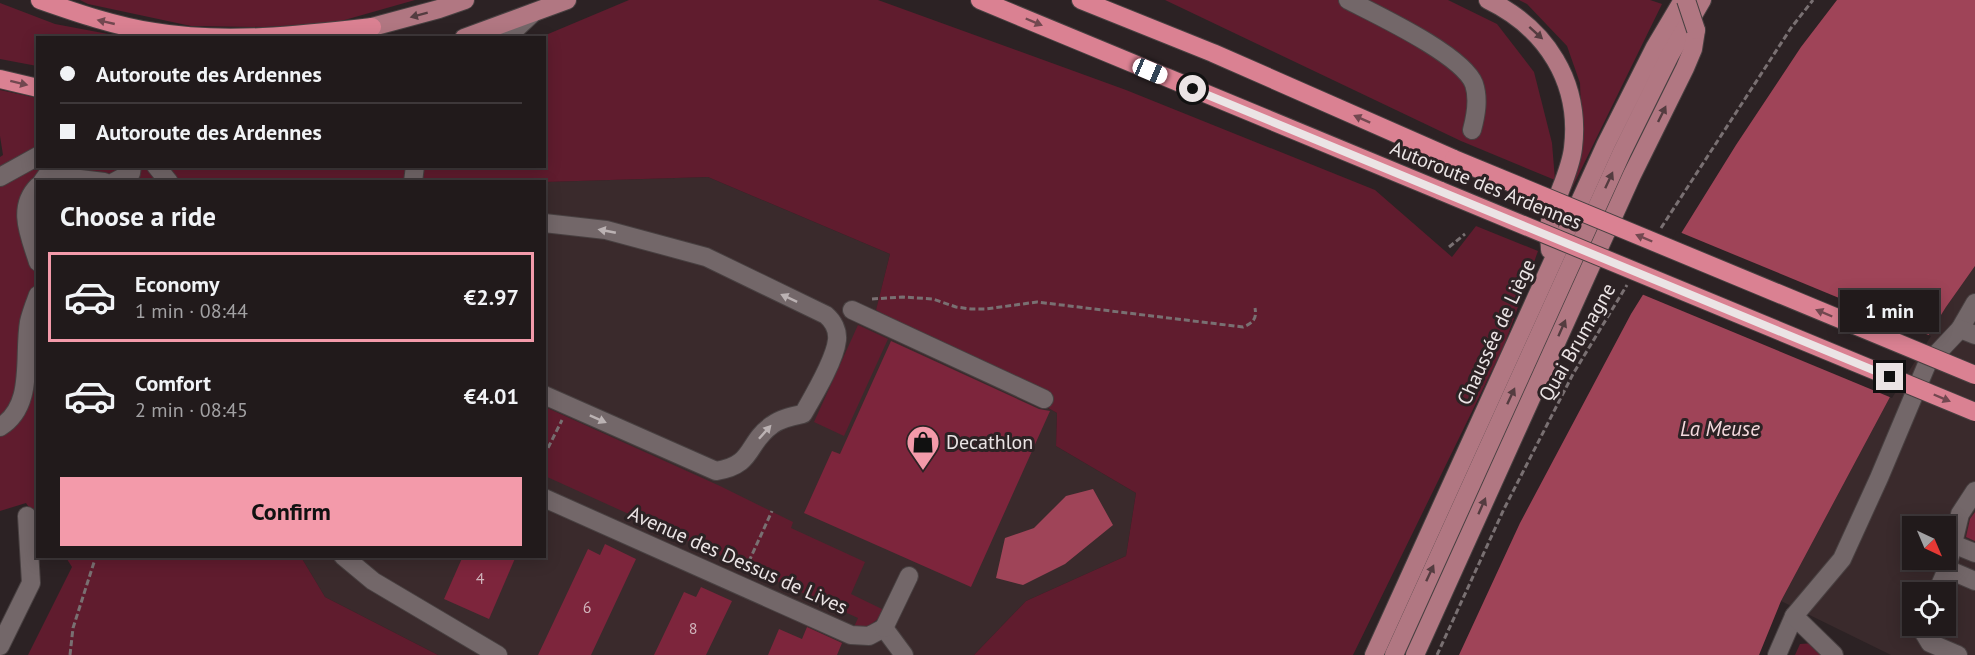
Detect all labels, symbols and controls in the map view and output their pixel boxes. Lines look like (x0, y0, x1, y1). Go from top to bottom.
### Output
one-way arrow (410, 10, 428, 20)
one-way arrow (96, 16, 115, 26)
one-way arrow (1025, 18, 1043, 28)
one-way arrow (1528, 26, 1543, 40)
car (1130, 56, 1170, 86)
text: Autoroute des Ardennes (96, 60, 322, 88)
route start (1179, 75, 1206, 102)
one-way arrow (10, 79, 28, 89)
one-way arrow (1658, 105, 1667, 122)
one-way arrow (1353, 114, 1371, 124)
text: Autoroute des Ardennes (96, 118, 322, 146)
street label: Autoroute des Ardennes (1387, 135, 1585, 235)
one-way arrow (1605, 172, 1614, 189)
text: Choose a ride (60, 199, 216, 233)
one-way arrow (597, 226, 616, 235)
one-way arrow (1635, 233, 1653, 242)
street label: Chaussée de Liège (1451, 255, 1541, 409)
icon: car (63, 270, 117, 324)
text: Economy (135, 270, 219, 298)
street label: Quai Brumagne (1533, 278, 1621, 406)
text: €2.97 (464, 283, 519, 311)
callout: 1 min (1840, 290, 1940, 332)
one-way arrow (781, 293, 798, 302)
text: 1 min · 08:44 (135, 298, 248, 324)
text: 1 min (1865, 298, 1914, 324)
one-way arrow (1815, 308, 1833, 317)
one-way arrow (1558, 320, 1567, 337)
route end (1876, 363, 1903, 390)
icon: car (63, 369, 117, 423)
text: Comfort (135, 369, 211, 397)
text: €4.01 (464, 382, 519, 410)
one-way arrow (1506, 387, 1516, 405)
one-way arrow (1933, 393, 1951, 403)
text: 2 min · 08:45 (135, 397, 248, 423)
one-way arrow (589, 415, 607, 424)
water label: La Meuse (1680, 415, 1760, 442)
shop icon: Decathlon (905, 424, 941, 471)
one-way arrow (758, 425, 771, 440)
place label: Decathlon (946, 429, 1033, 455)
button: Confirm (60, 477, 522, 546)
one-way arrow (1478, 497, 1487, 515)
street label: Avenue des Dessus de Lives (624, 500, 852, 620)
north arrow (1902, 516, 1956, 570)
map controls (1902, 516, 1956, 636)
one-way arrow (1426, 565, 1435, 582)
house number: 4 (476, 568, 485, 588)
button: locate (1902, 582, 1956, 636)
house number: 6 (583, 597, 591, 617)
house number: 8 (689, 618, 697, 638)

